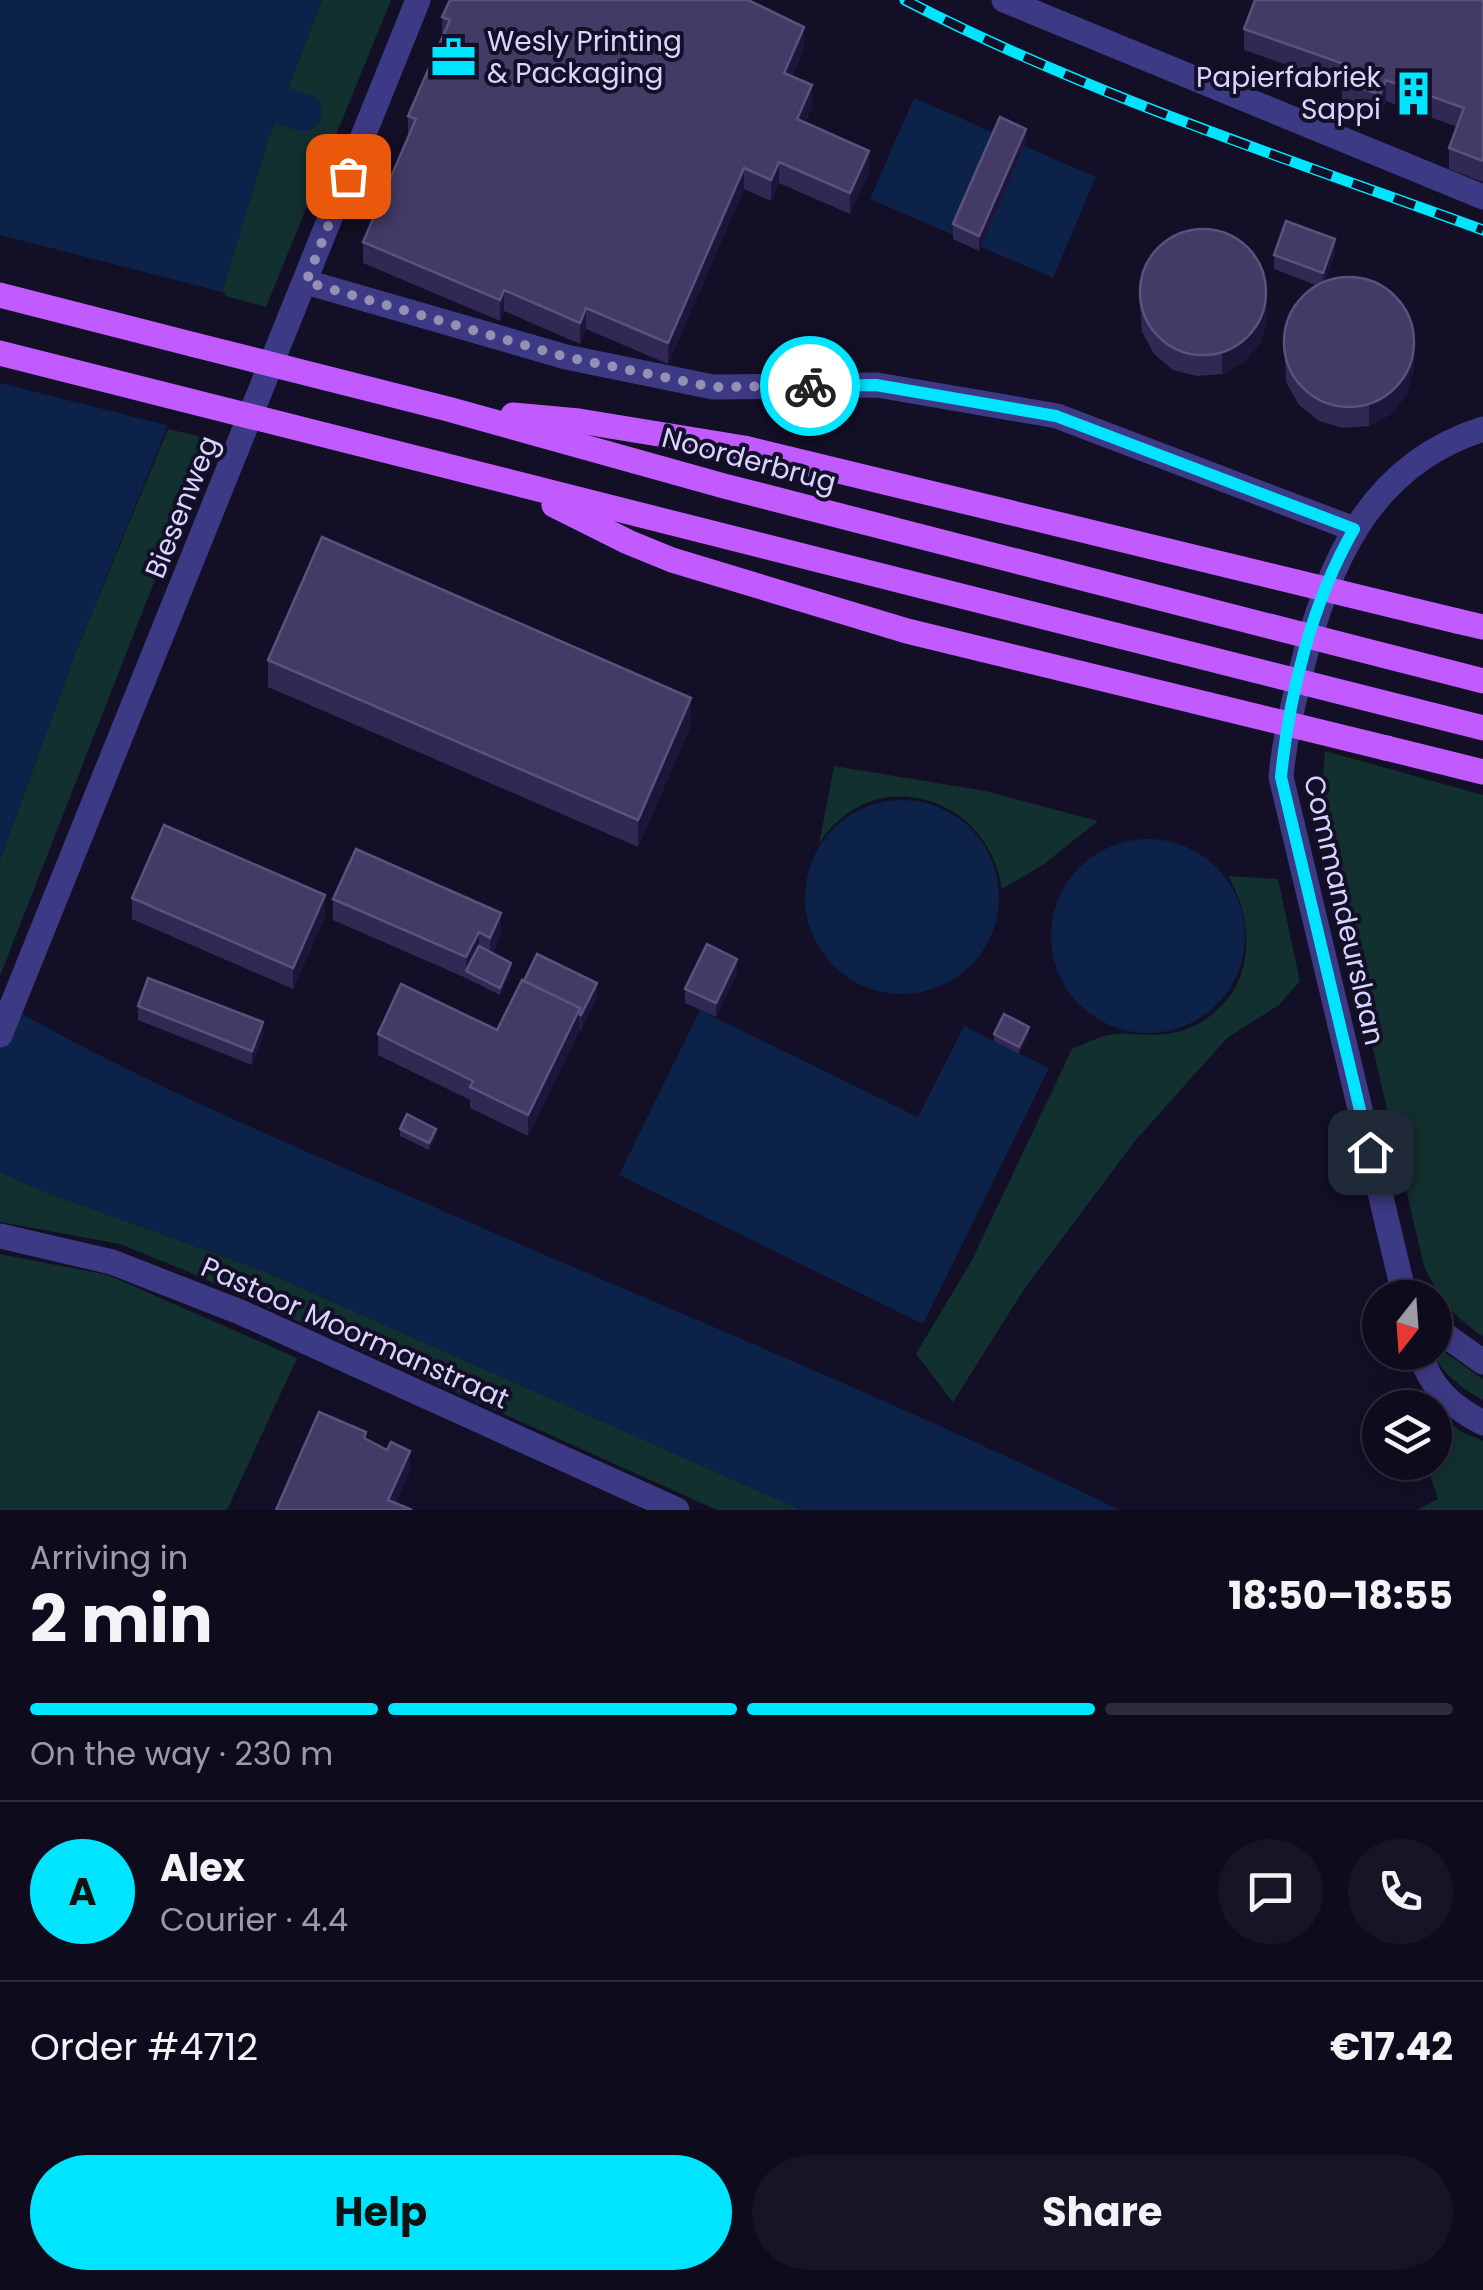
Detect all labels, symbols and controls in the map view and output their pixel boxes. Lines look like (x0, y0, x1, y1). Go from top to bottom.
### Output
place label: Wesly Printing & Packaging (487, 22, 682, 93)
office icon: Wesly Printing & Packaging (430, 33, 478, 81)
place label: Papierfabriek Sappi (1196, 58, 1382, 129)
building icon: Papierfabriek Sappi (1390, 69, 1438, 117)
pin (306, 134, 391, 219)
icon: bag (321, 149, 376, 204)
courier (760, 336, 860, 436)
icon: bike (783, 359, 838, 414)
street label: Noorderbrug (658, 418, 840, 502)
street label: Biesenweg (136, 430, 228, 584)
street label: Commandeurslaan (1294, 771, 1394, 1049)
pin (1328, 1110, 1413, 1195)
icon: home (1343, 1125, 1398, 1180)
street label: Pastoor Moormanstraat (195, 1247, 515, 1419)
north arrow (1362, 1280, 1452, 1370)
map controls (1362, 1280, 1452, 1480)
button: layers (1362, 1390, 1452, 1480)
text: Arriving in (30, 1535, 188, 1580)
text: 18:50–18:55 (1228, 1569, 1453, 1622)
text: 2 min (30, 1574, 213, 1665)
text: On the way · 230 m (30, 1731, 333, 1776)
button: chat (1218, 1839, 1323, 1944)
button: phone (1348, 1839, 1453, 1944)
text: Alex (160, 1841, 245, 1894)
text: A (68, 1865, 97, 1918)
text: Courier · 4.4 (160, 1897, 348, 1942)
text: Order #4712 (30, 2020, 258, 2073)
text: €17.42 (1330, 2020, 1453, 2073)
button: Help (30, 2155, 732, 2270)
button: Share (752, 2155, 1453, 2270)

